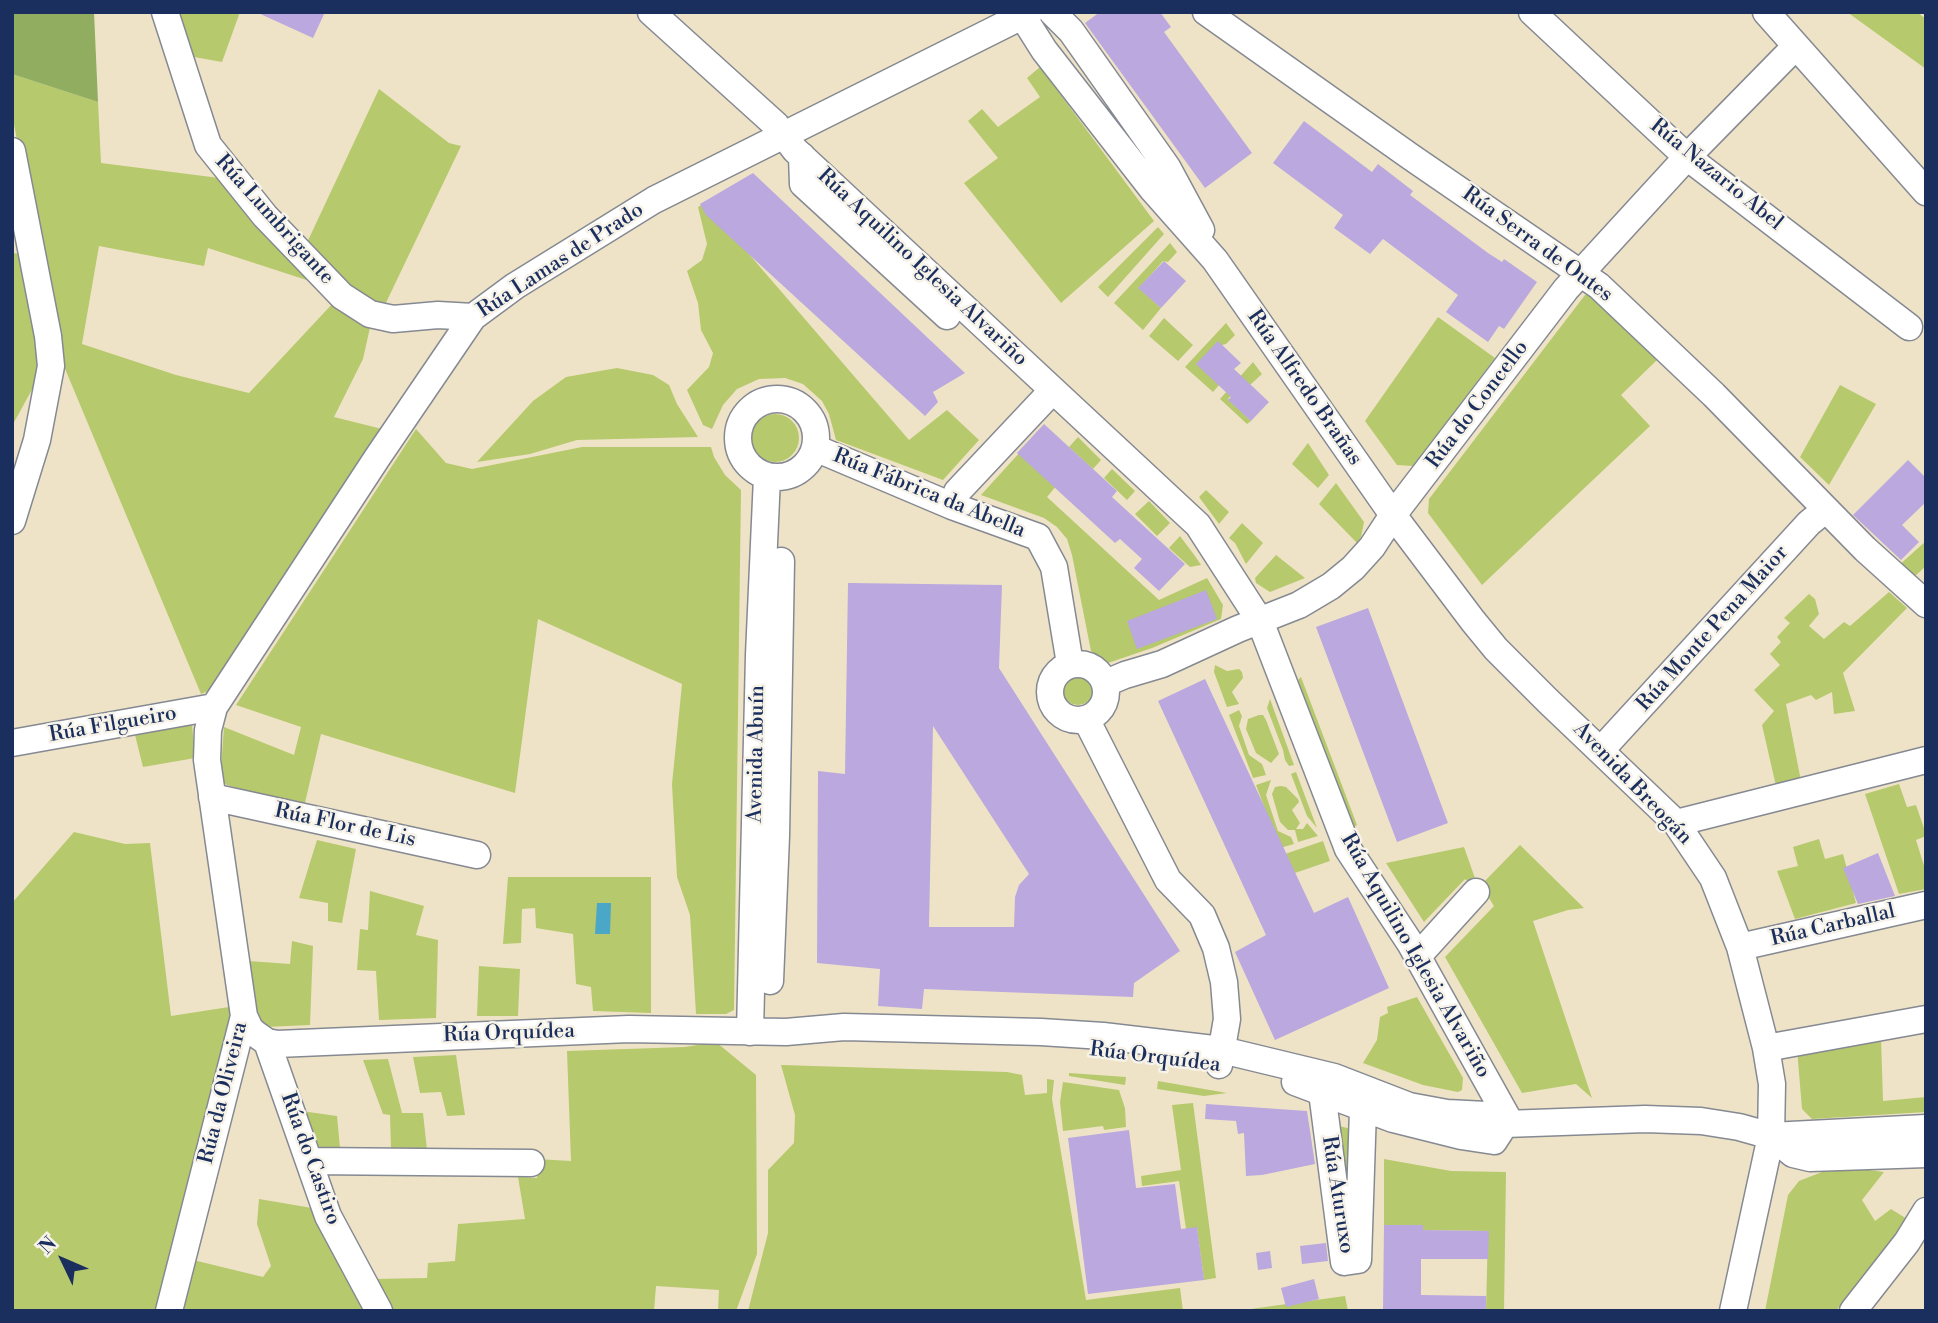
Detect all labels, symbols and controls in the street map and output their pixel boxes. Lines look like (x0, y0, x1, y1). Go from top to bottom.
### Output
street label: Rúa Nazario Abel (1645, 114, 1787, 236)
street label: Rúa Lumbrigante (209, 150, 339, 290)
street label: Rúa Aquilino Iglesia Alvariño (812, 164, 1032, 372)
street label: Rúa Serra de Outes (1457, 182, 1617, 308)
street label: Rúa Lamas de Prado (473, 198, 649, 324)
street label: Rúa Alfredo Brañas (1241, 305, 1367, 471)
street label: Rúa do Concello (1422, 336, 1534, 474)
street label: Rúa Fábrica da Abella (829, 444, 1029, 544)
street label: Rúa Monte Pena Maior (1632, 541, 1794, 717)
street label: Avenida Abuín (743, 685, 771, 823)
street label: Rúa Filgueiro (47, 701, 179, 749)
street label: Avenida Breogán (1567, 718, 1697, 850)
street label: Rúa Flor de Lis (272, 799, 418, 853)
street label: Rúa Aquilino Iglesia Alvariño (1334, 829, 1496, 1083)
street label: Rúa Carballal (1768, 899, 1898, 953)
street label: Rúa Orquídea (443, 1019, 575, 1049)
street label: Rúa da Oliveira (194, 1020, 254, 1166)
street label: Rúa Orquídea (1088, 1037, 1222, 1079)
street label: Rúa do Castiro (274, 1089, 346, 1229)
street label: Rúa Aturuxo (1315, 1134, 1359, 1256)
north arrow (28, 1225, 98, 1295)
text: N (34, 1232, 62, 1259)

